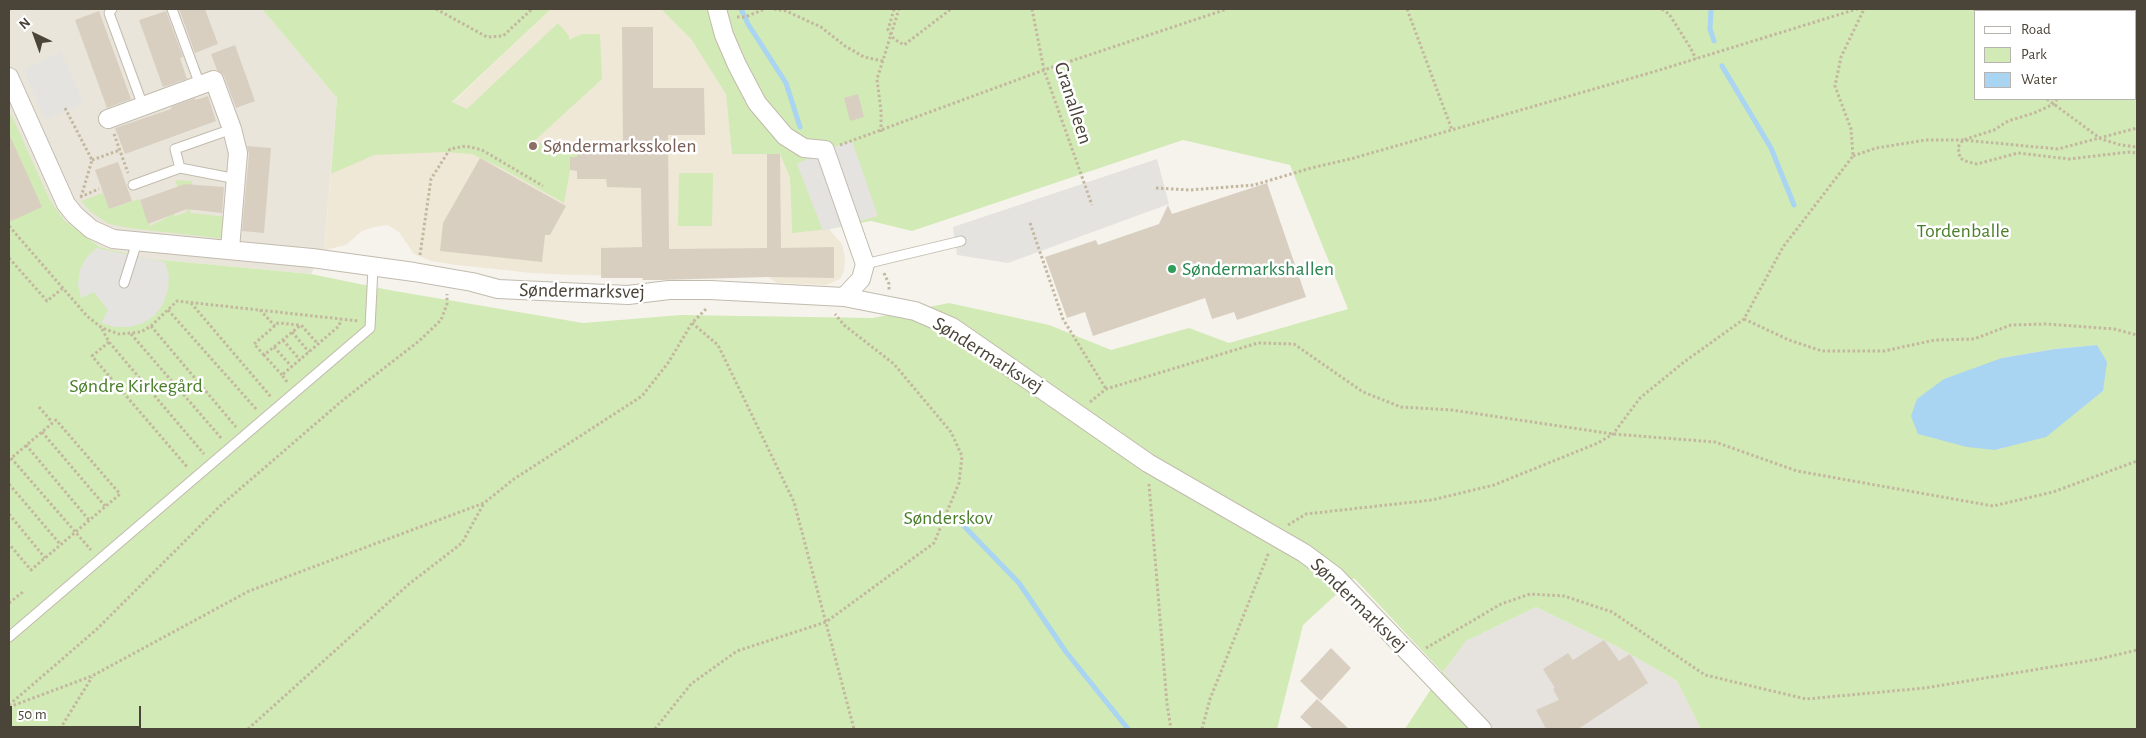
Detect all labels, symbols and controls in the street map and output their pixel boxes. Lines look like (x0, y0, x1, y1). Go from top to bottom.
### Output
north arrow (10, 10, 60, 60)
legend (1974, 10, 2136, 100)
text: N (17, 15, 33, 32)
text: Road (2021, 22, 2051, 37)
text: Park (2021, 47, 2047, 62)
street label: Granalleen (1048, 59, 1098, 147)
text: Water (2021, 72, 2057, 87)
place label: Søndermarksskolen (543, 134, 697, 158)
marker: Søndermarksskolen (527, 140, 539, 152)
park label: Tordenballe (1916, 219, 2010, 243)
place label: Søndermarkshallen (1182, 257, 1334, 281)
marker: Søndermarkshallen (1166, 263, 1178, 275)
street label: Søndermarksvej (519, 278, 645, 304)
street label: Søndermarksvej (928, 312, 1048, 398)
park label: Søndre Kirkegård (69, 374, 203, 398)
park label: Sønderskov (903, 506, 993, 530)
street label: Søndermarksvej (1305, 553, 1413, 657)
scale bar (12, 696, 144, 728)
text: 50 m (18, 707, 47, 722)

